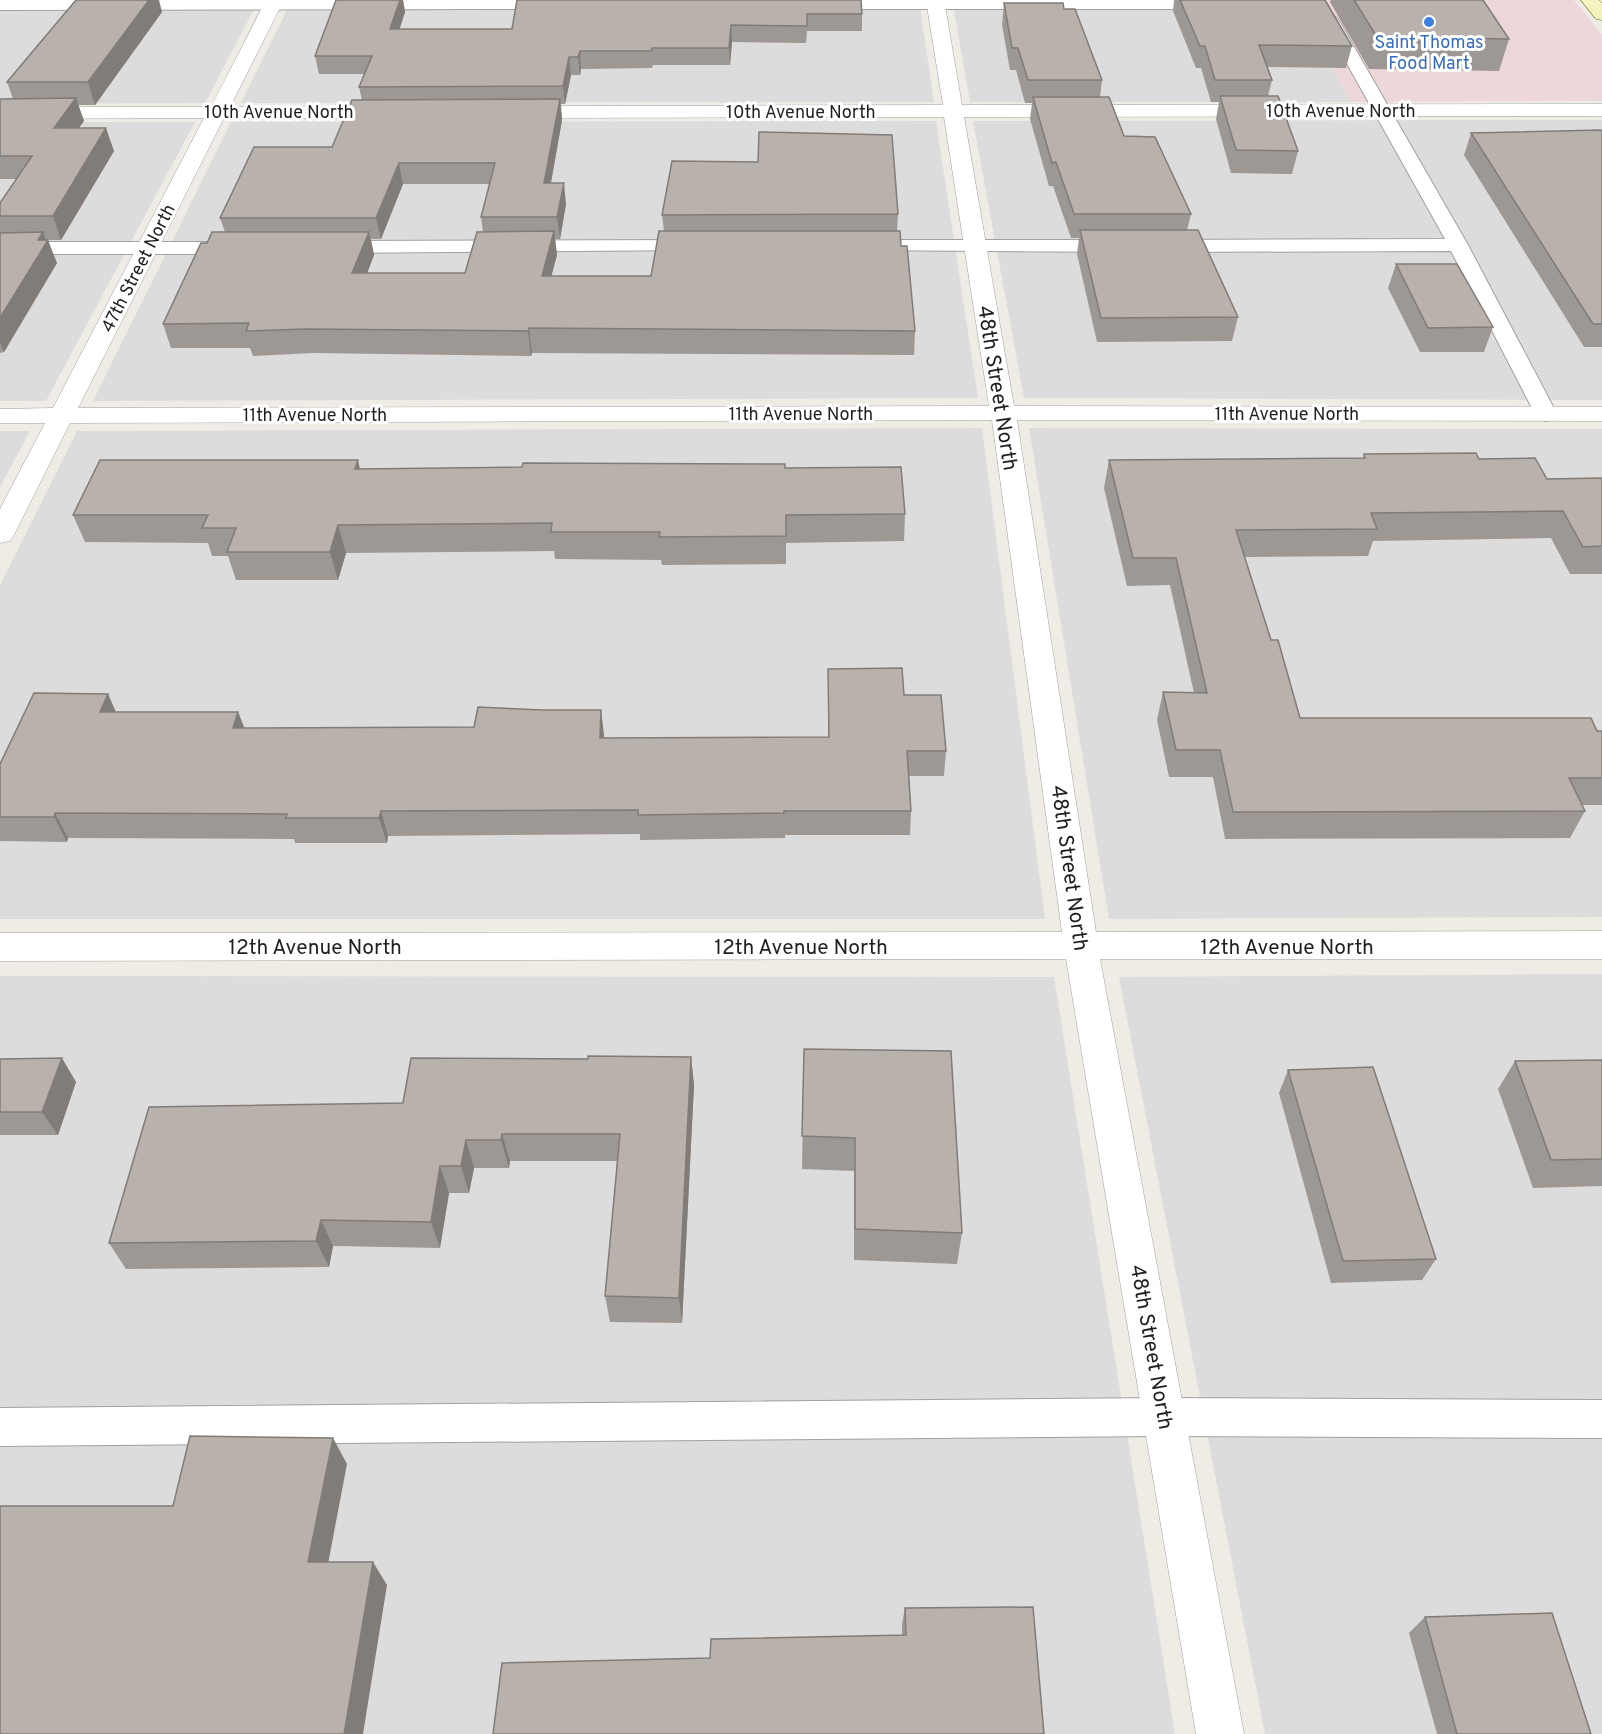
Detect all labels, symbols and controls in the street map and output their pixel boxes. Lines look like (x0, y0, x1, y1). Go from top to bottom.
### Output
marker: Saint Thomas Food Mart (1422, 15, 1436, 29)
place label: Saint Thomas Food Mart (1374, 32, 1484, 76)
street label: 10th Avenue North (1266, 101, 1416, 124)
street label: 10th Avenue North (204, 102, 354, 125)
street label: 10th Avenue North (726, 102, 876, 125)
street label: 47th Street North (97, 201, 182, 337)
street label: 48th Street North (970, 304, 1023, 473)
street label: 11th Avenue North (729, 404, 873, 427)
street label: 11th Avenue North (1215, 404, 1359, 427)
street label: 11th Avenue North (243, 405, 387, 428)
street label: 48th Street North (1044, 784, 1093, 953)
street label: 12th Avenue North (228, 935, 402, 962)
street label: 12th Avenue North (714, 935, 888, 962)
street label: 12th Avenue North (1200, 935, 1374, 962)
street label: 48th Street North (1123, 1263, 1178, 1432)

